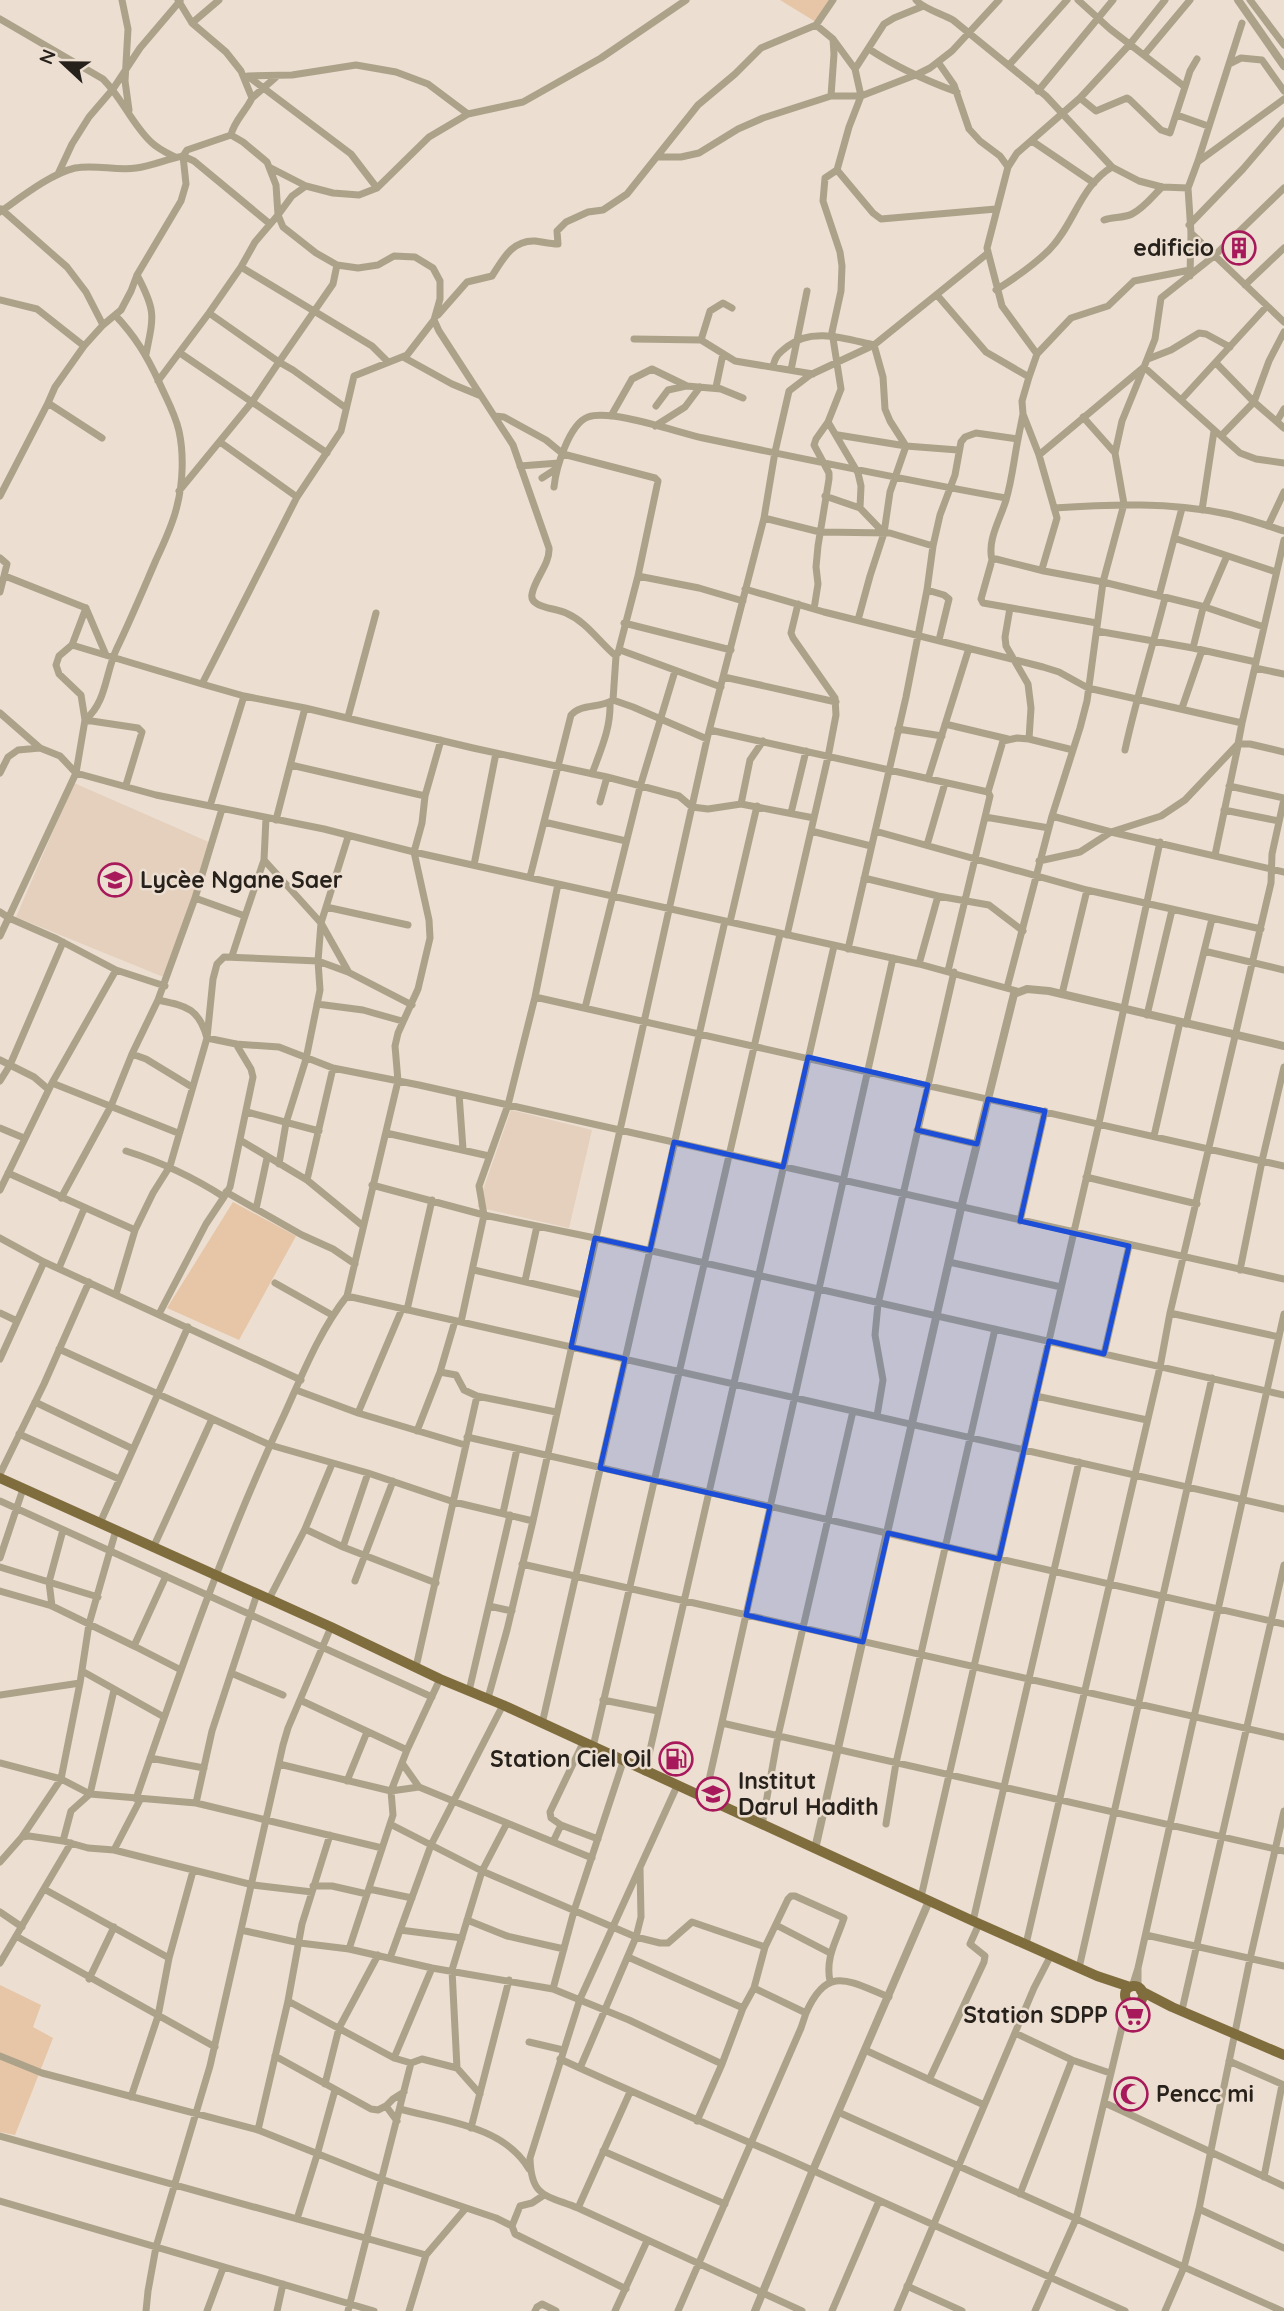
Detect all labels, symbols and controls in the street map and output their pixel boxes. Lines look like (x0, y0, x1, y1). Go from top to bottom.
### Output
north arrow (28, 28, 98, 98)
text: N (33, 46, 61, 68)
building icon: edificio (1220, 229, 1258, 267)
place label: edificio (1133, 233, 1214, 262)
school or university icon: Lycèe Ngane Saer (96, 861, 134, 899)
place label: Lycèe Ngane Saer (140, 865, 343, 894)
fuel station icon: Station Ciel Oil (657, 1740, 695, 1778)
place label: Station Ciel Oil (490, 1744, 652, 1773)
place label: Institut Darul Hadith (738, 1766, 879, 1821)
school or university icon: Institut Darul Hadith (694, 1775, 732, 1813)
supermarket icon: Station SDPP (1114, 1996, 1152, 2034)
place label: Station SDPP (963, 2000, 1108, 2029)
mosque icon: Pencc mi (1112, 2075, 1150, 2113)
place label: Pencc mi (1156, 2079, 1254, 2108)

